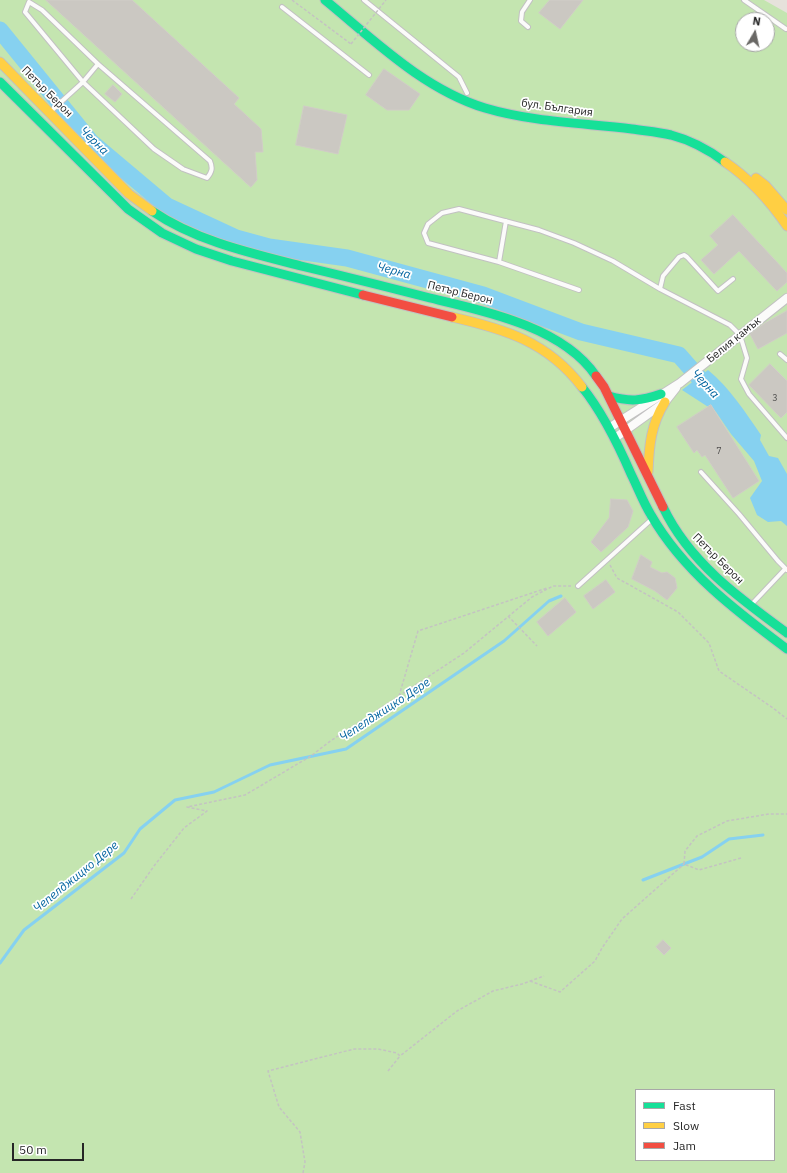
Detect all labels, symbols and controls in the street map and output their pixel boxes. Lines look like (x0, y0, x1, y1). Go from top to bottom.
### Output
north arrow (735, 12, 775, 52)
text: N (752, 14, 762, 29)
street label: Петър Берон (19, 64, 75, 120)
street label: бул. България (520, 96, 594, 120)
water label: Черна (77, 124, 111, 158)
water label: Черна (376, 260, 412, 282)
street label: Петър Берон (426, 279, 494, 307)
street label: Белия камък (704, 314, 764, 366)
water label: Черна (688, 366, 722, 402)
house number: 3 (772, 393, 778, 403)
house number: 7 (716, 446, 722, 456)
street label: Петър Берон (690, 531, 746, 587)
water label: Чепелджицко Дере (337, 675, 433, 745)
water label: Чепелджицко Дере (31, 838, 121, 916)
legend (635, 1089, 775, 1161)
text: Fast (673, 1098, 696, 1113)
text: Slow (673, 1118, 699, 1133)
scale bar (14, 1135, 86, 1161)
text: Jam (673, 1138, 696, 1153)
text: 50 m (19, 1142, 47, 1157)

